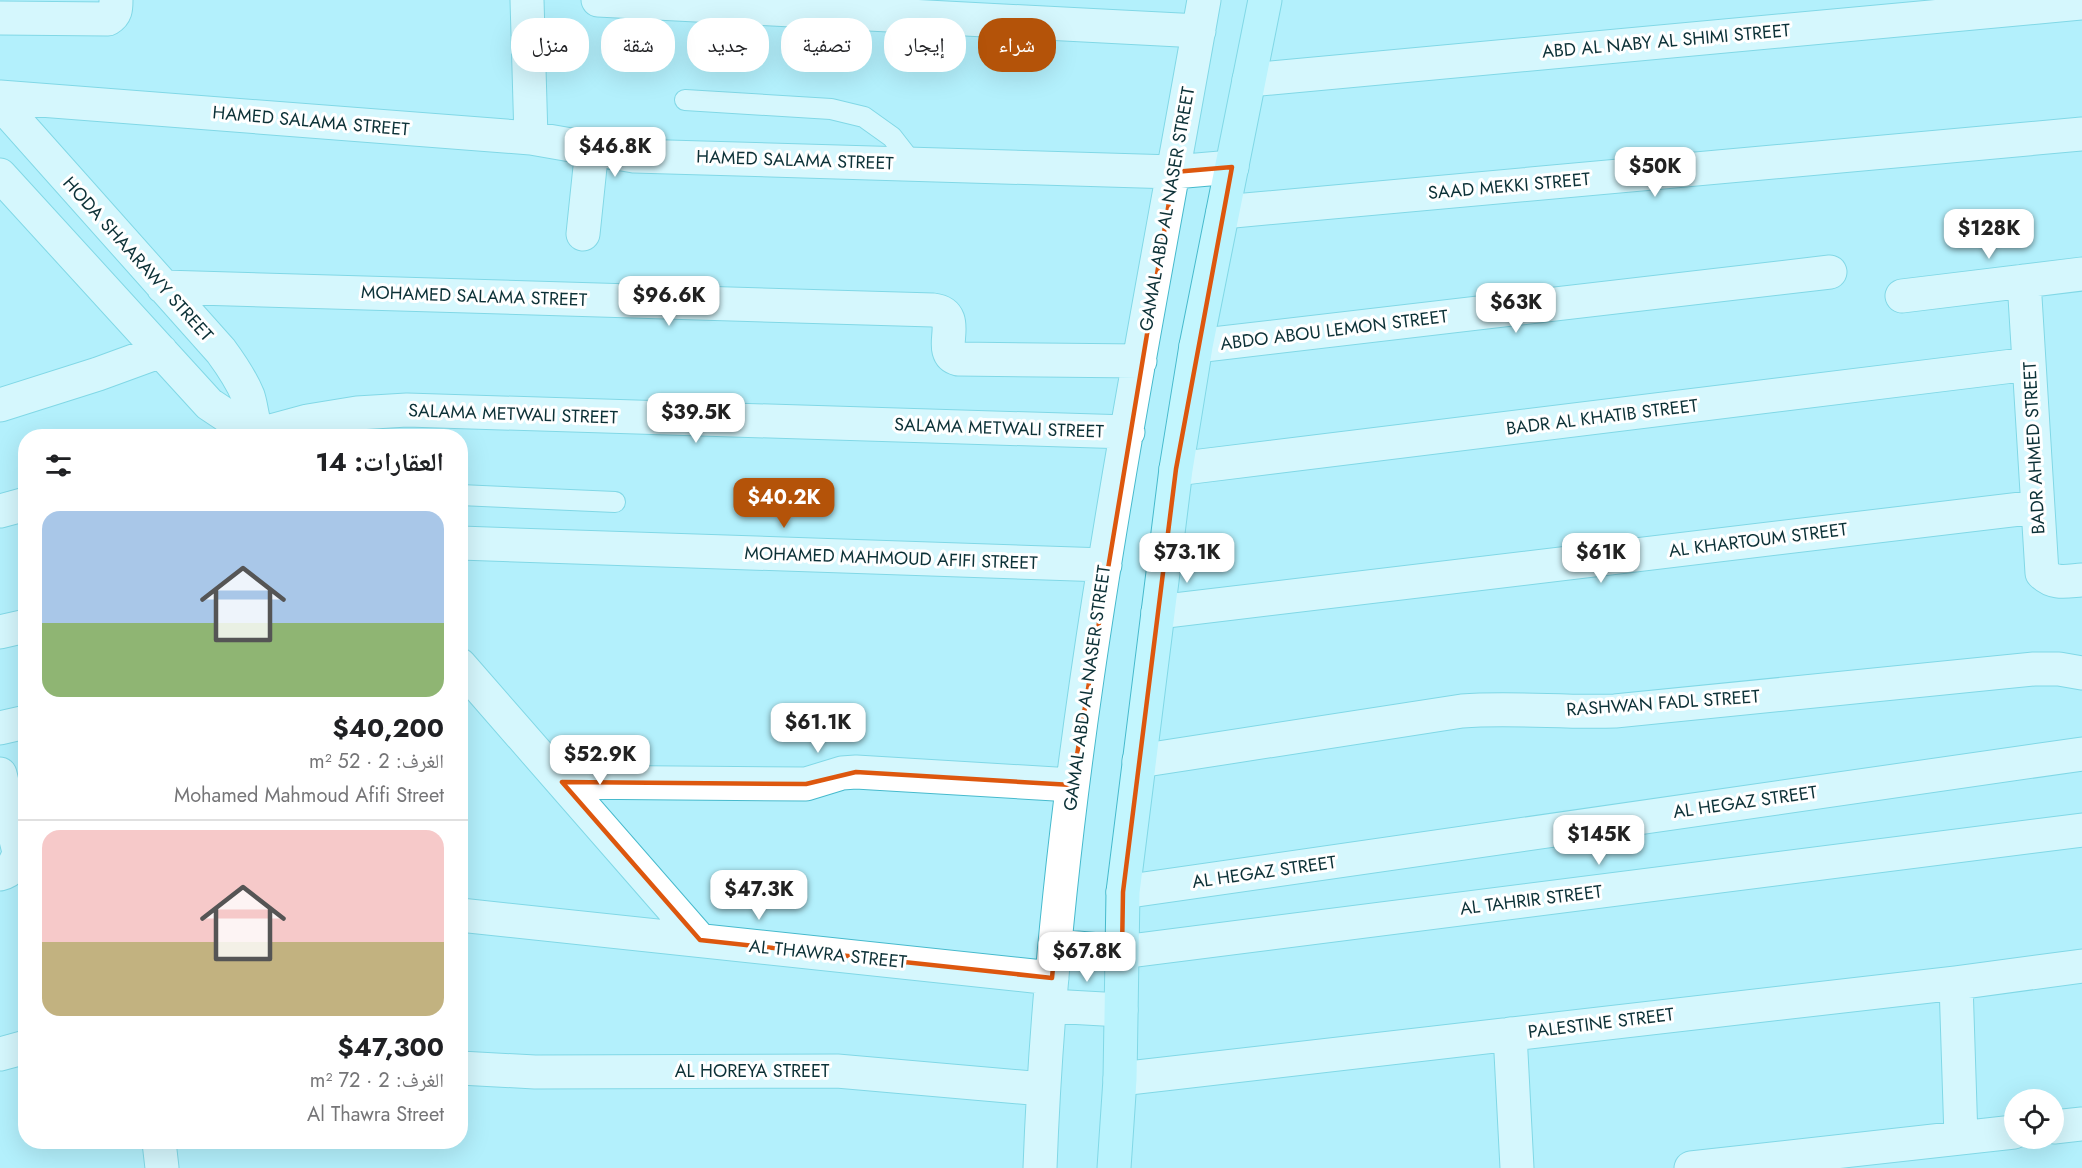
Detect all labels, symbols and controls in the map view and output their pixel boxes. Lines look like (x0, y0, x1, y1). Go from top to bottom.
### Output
street label: ABD AL NABY AL SHIMI STREET (1541, 17, 1792, 65)
chip: منزل (511, 18, 589, 72)
chip: شقة (601, 18, 675, 72)
chip: جديد (687, 18, 769, 72)
chip: تصفية (781, 18, 872, 72)
chip: إيجار (884, 18, 966, 72)
chip: شراء (978, 18, 1056, 72)
street label: GAMAL ABD AL NASER STREET (1133, 84, 1201, 333)
street label: HAMED SALAMA STREET (212, 99, 411, 143)
pin: $46.8K (566, 127, 664, 178)
text: $46.8K (579, 132, 651, 161)
street label: HAMED SALAMA STREET (696, 144, 895, 176)
pin: $50K (1619, 147, 1691, 198)
text: $50K (1629, 152, 1681, 181)
street label: SAAD MEKKI STREET (1427, 166, 1592, 206)
street label: HODA SHAARAWY STREET (57, 171, 220, 348)
pin: $128K (1947, 209, 2031, 260)
text: $128K (1958, 214, 2020, 243)
pin: $96.6K (620, 276, 718, 327)
street label: MOHAMED SALAMA STREET (360, 279, 588, 313)
text: $96.6K (633, 281, 706, 310)
pin: $63K (1480, 283, 1552, 334)
text: $63K (1490, 288, 1542, 317)
street label: ABDO ABOU LEMON STREET (1219, 303, 1450, 357)
street label: BADR AHMED STREET (2016, 360, 2052, 535)
street label: BADR AL KHATIB STREET (1505, 392, 1700, 442)
pin: $39.5K (647, 393, 745, 444)
street label: SALAMA METWALI STREET (408, 397, 619, 431)
text: $39.5K (661, 398, 731, 427)
street label: SALAMA METWALI STREET (894, 411, 1105, 445)
text: العقارات: 14 (315, 443, 444, 481)
icon: filters (42, 449, 75, 482)
pin: $40.2K (735, 478, 833, 529)
text: $40.2K (747, 483, 821, 512)
street label: AL KHARTOUM STREET (1667, 516, 1849, 564)
pin: $73.1K (1138, 533, 1236, 584)
pin: $61K (1565, 533, 1637, 584)
text: $73.1K (1153, 538, 1221, 567)
text: $61K (1576, 538, 1626, 567)
street label: MOHAMED MAHMOUD AFIFI STREET (744, 540, 1039, 576)
icon: home (189, 550, 297, 658)
street label: GAMAL ABD AL NASER STREET (1057, 563, 1117, 812)
street label: RASHWAN FADL STREET (1565, 683, 1761, 723)
pin: $61.1K (769, 703, 867, 754)
text: $61.1K (785, 708, 851, 737)
text: $40,200 (333, 709, 444, 747)
pin: $52.9K (551, 735, 649, 786)
text: $52.9K (564, 740, 636, 769)
text: الغرف: 2 · 52 m² (309, 747, 444, 776)
street label: AL HEGAZ STREET (1671, 779, 1819, 825)
text: Mohamed Mahmoud Afifi Street (174, 781, 444, 810)
pin: $145K (1557, 815, 1641, 866)
text: $145K (1567, 820, 1631, 849)
street label: AL HEGAZ STREET (1190, 849, 1338, 895)
icon: home (189, 869, 297, 977)
pin: $47.3K (710, 870, 808, 921)
text: $47.3K (724, 875, 794, 904)
street label: AL TAHRIR STREET (1458, 878, 1604, 922)
pin: $67.8K (1038, 932, 1136, 983)
street label: AL THAWRA STREET (748, 933, 909, 975)
text: $67.8K (1053, 937, 1121, 966)
street label: PALESTINE STREET (1527, 1001, 1676, 1045)
text: $47,300 (338, 1028, 444, 1066)
street label: AL HOREYA STREET (675, 1058, 830, 1084)
text: الغرف: 2 · 72 m² (310, 1066, 444, 1095)
map controls (2004, 1089, 2064, 1149)
button: locate (2004, 1089, 2064, 1149)
text: Al Thawra Street (307, 1100, 444, 1129)

